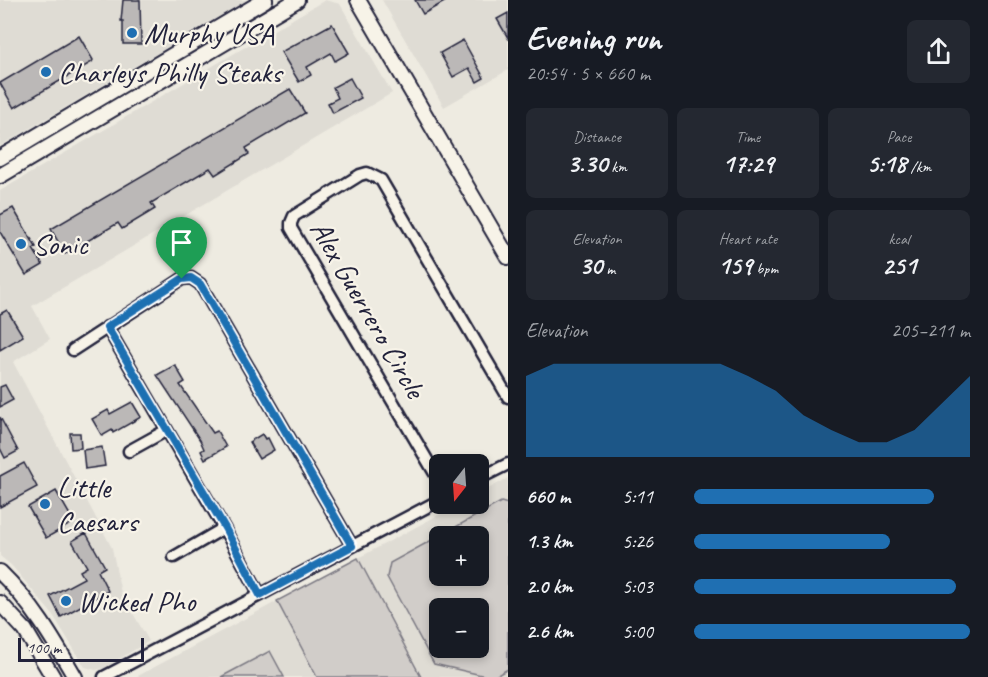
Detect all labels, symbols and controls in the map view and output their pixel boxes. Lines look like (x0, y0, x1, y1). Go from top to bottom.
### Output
place label: Murphy USA (144, 14, 275, 52)
text: Evening run (526, 17, 661, 59)
button: share (907, 20, 970, 83)
marker: Murphy USA (125, 26, 139, 40)
place label: Charleys Philly Steaks (58, 53, 284, 91)
text: 20:54 · 5 × 660 m (526, 61, 650, 86)
marker: Charleys Philly Steaks (39, 65, 53, 79)
text: Distance (573, 127, 621, 147)
text: Time (736, 127, 760, 147)
text: Pace (887, 127, 911, 147)
text: 3.30 (567, 147, 607, 180)
text: 17:29 (722, 147, 774, 180)
text: 5:18 (867, 147, 907, 180)
text: km (607, 157, 627, 177)
text: /km (907, 157, 931, 177)
street label: Alex Guerrero Circle (302, 213, 435, 407)
pin (156, 217, 207, 279)
place label: Sonic (33, 225, 89, 263)
icon: arrive (165, 226, 198, 259)
text: Elevation (572, 229, 622, 249)
text: Heart rate (719, 229, 777, 249)
text: kcal (888, 229, 910, 249)
marker: Sonic (14, 237, 28, 251)
text: 30 (579, 249, 602, 282)
text: 159 (718, 249, 752, 282)
text: 251 (882, 249, 916, 282)
text: m (602, 259, 615, 279)
text: bpm (752, 259, 778, 279)
text: Elevation (526, 318, 588, 343)
text: 205–211 m (891, 318, 970, 343)
north arrow (429, 454, 489, 514)
map controls (429, 454, 489, 658)
place label: Little Caesars (57, 468, 140, 540)
text: 660 m (526, 484, 570, 509)
text: 5:11 (622, 484, 653, 509)
marker: Little Caesars (38, 497, 52, 511)
button: + (429, 526, 489, 586)
text: 1.3 km (526, 529, 573, 554)
text: 5:26 (622, 529, 653, 554)
text: 2.0 km (526, 574, 573, 599)
text: 5:03 (622, 574, 653, 599)
place label: Wicked Pho (78, 582, 197, 620)
marker: Wicked Pho (59, 594, 73, 608)
button: − (429, 598, 489, 658)
text: 2.6 km (526, 619, 573, 644)
text: 5:00 (622, 619, 653, 644)
scale bar (18, 635, 144, 662)
text: 100 m (27, 638, 61, 658)

